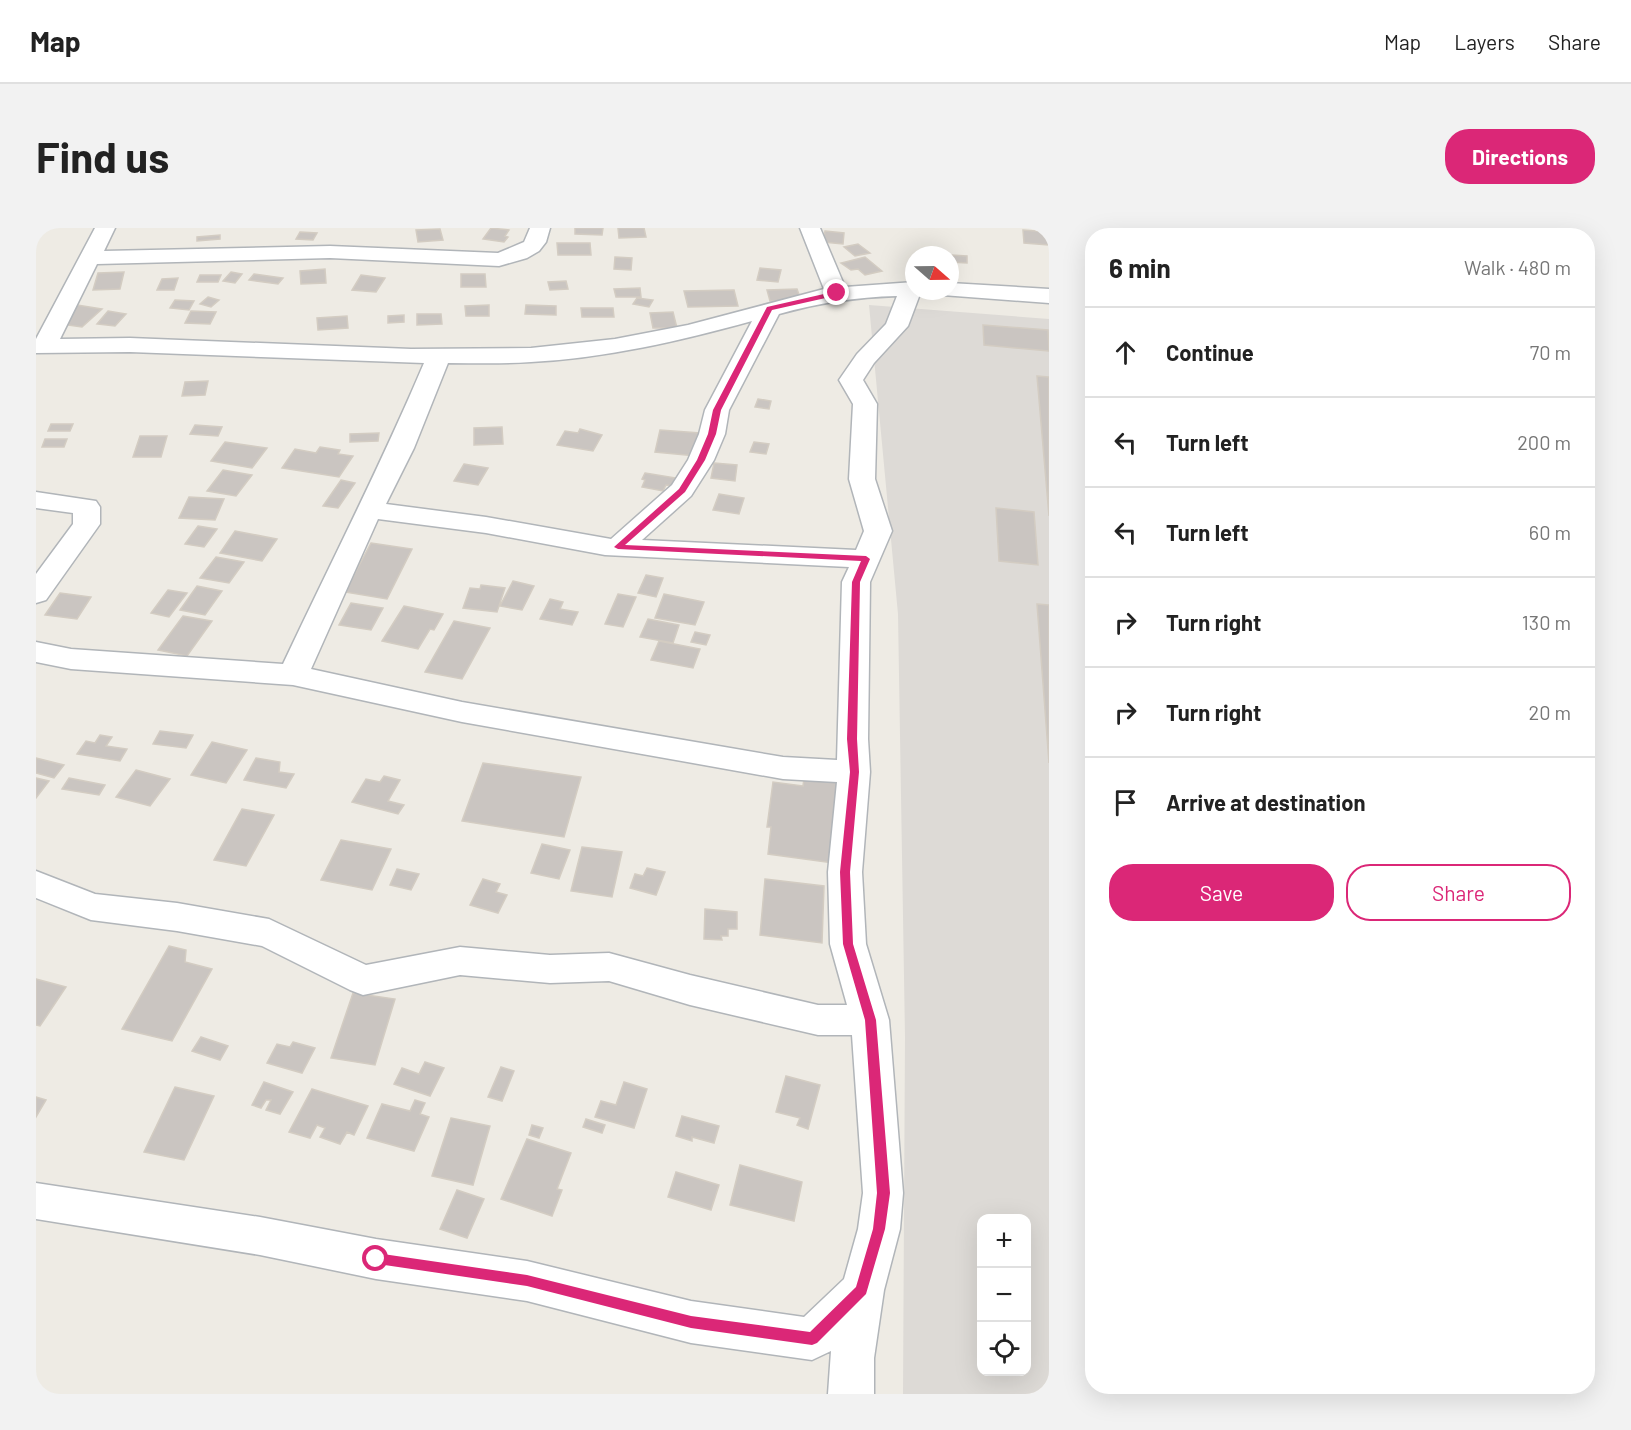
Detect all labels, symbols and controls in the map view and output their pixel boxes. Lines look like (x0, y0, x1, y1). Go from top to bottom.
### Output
text: Map (30, 24, 81, 58)
text: Map (1384, 29, 1421, 54)
text: Layers (1454, 29, 1515, 54)
text: Share (1548, 29, 1601, 54)
button: Directions (1445, 129, 1595, 184)
text: Find us (36, 131, 169, 181)
north arrow (905, 246, 959, 300)
text: 6 min (1109, 252, 1171, 283)
text: Walk · 480 m (1464, 255, 1571, 279)
route end (823, 279, 849, 305)
icon: ahead (1109, 336, 1142, 369)
text: Continue (1166, 339, 1254, 365)
text: 70 m (1530, 340, 1571, 364)
icon: left (1109, 426, 1142, 459)
text: Turn left (1166, 429, 1249, 455)
text: 200 m (1517, 430, 1571, 454)
icon: left (1109, 516, 1142, 549)
text: Turn left (1166, 519, 1249, 545)
text: 60 m (1529, 520, 1571, 544)
icon: right (1109, 606, 1142, 639)
text: Turn right (1166, 609, 1261, 635)
text: 130 m (1522, 610, 1571, 634)
icon: right (1109, 696, 1142, 729)
text: Turn right (1166, 699, 1261, 725)
text: 20 m (1528, 700, 1571, 724)
icon: arrive (1109, 786, 1142, 819)
text: Arrive at destination (1166, 789, 1365, 815)
button: Save (1109, 864, 1334, 921)
button: Share (1346, 864, 1571, 921)
map controls (977, 1214, 1031, 1376)
button: + (977, 1214, 1031, 1268)
route start (362, 1245, 388, 1271)
button: − (977, 1268, 1031, 1322)
button: locate (977, 1322, 1031, 1376)

